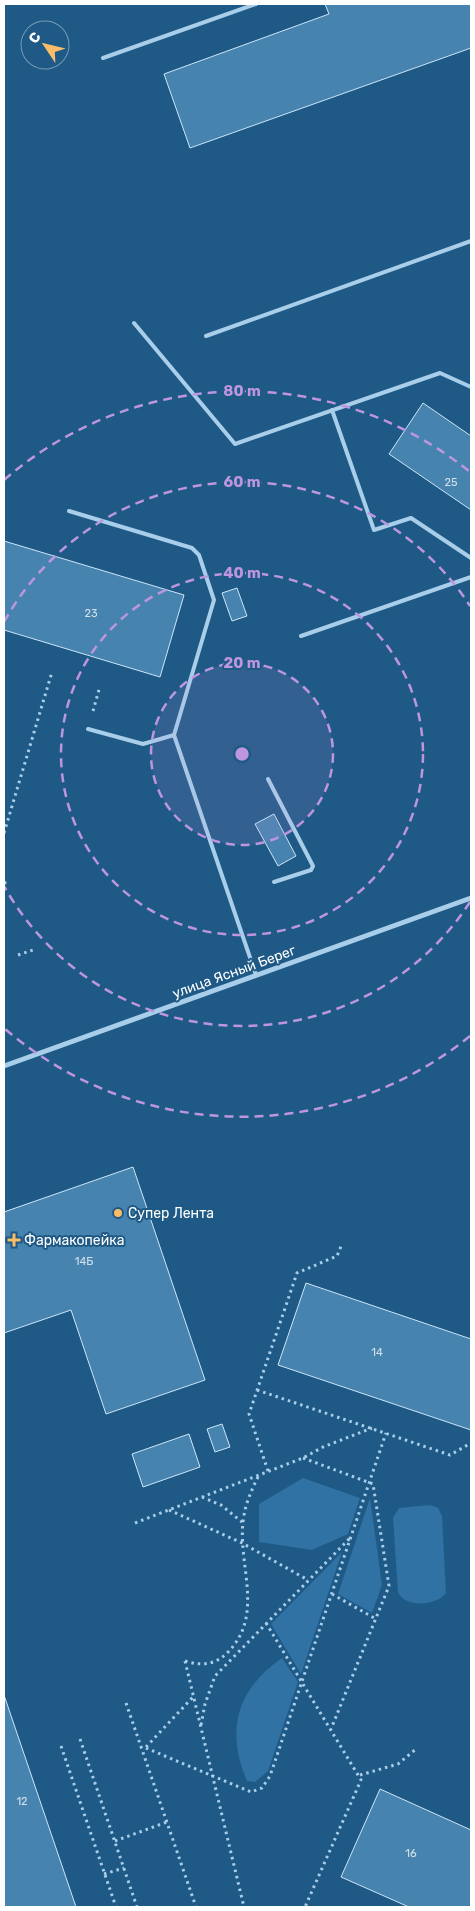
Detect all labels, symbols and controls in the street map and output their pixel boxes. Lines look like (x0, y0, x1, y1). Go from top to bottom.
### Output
north arrow (20, 20, 70, 70)
text: С (25, 29, 45, 47)
text: 80 m (223, 382, 261, 400)
text: 60 m (224, 473, 260, 491)
house number: 25 (445, 476, 458, 489)
text: 40 m (223, 564, 261, 582)
house number: 23 (84, 607, 98, 620)
text: 20 m (224, 654, 260, 672)
centre of rings (233, 745, 251, 763)
street label: улица Ясный Берег (170, 942, 298, 1002)
place label: Супер Лента (128, 1205, 214, 1222)
marker: Супер Лента (112, 1207, 124, 1219)
place label: Фармакопейка (24, 1232, 124, 1249)
marker: Фармакопейка (8, 1234, 20, 1246)
house number: 14Б (75, 1255, 93, 1268)
house number: 14 (371, 1346, 383, 1359)
house number: 12 (16, 1795, 28, 1808)
house number: 16 (405, 1847, 417, 1860)

